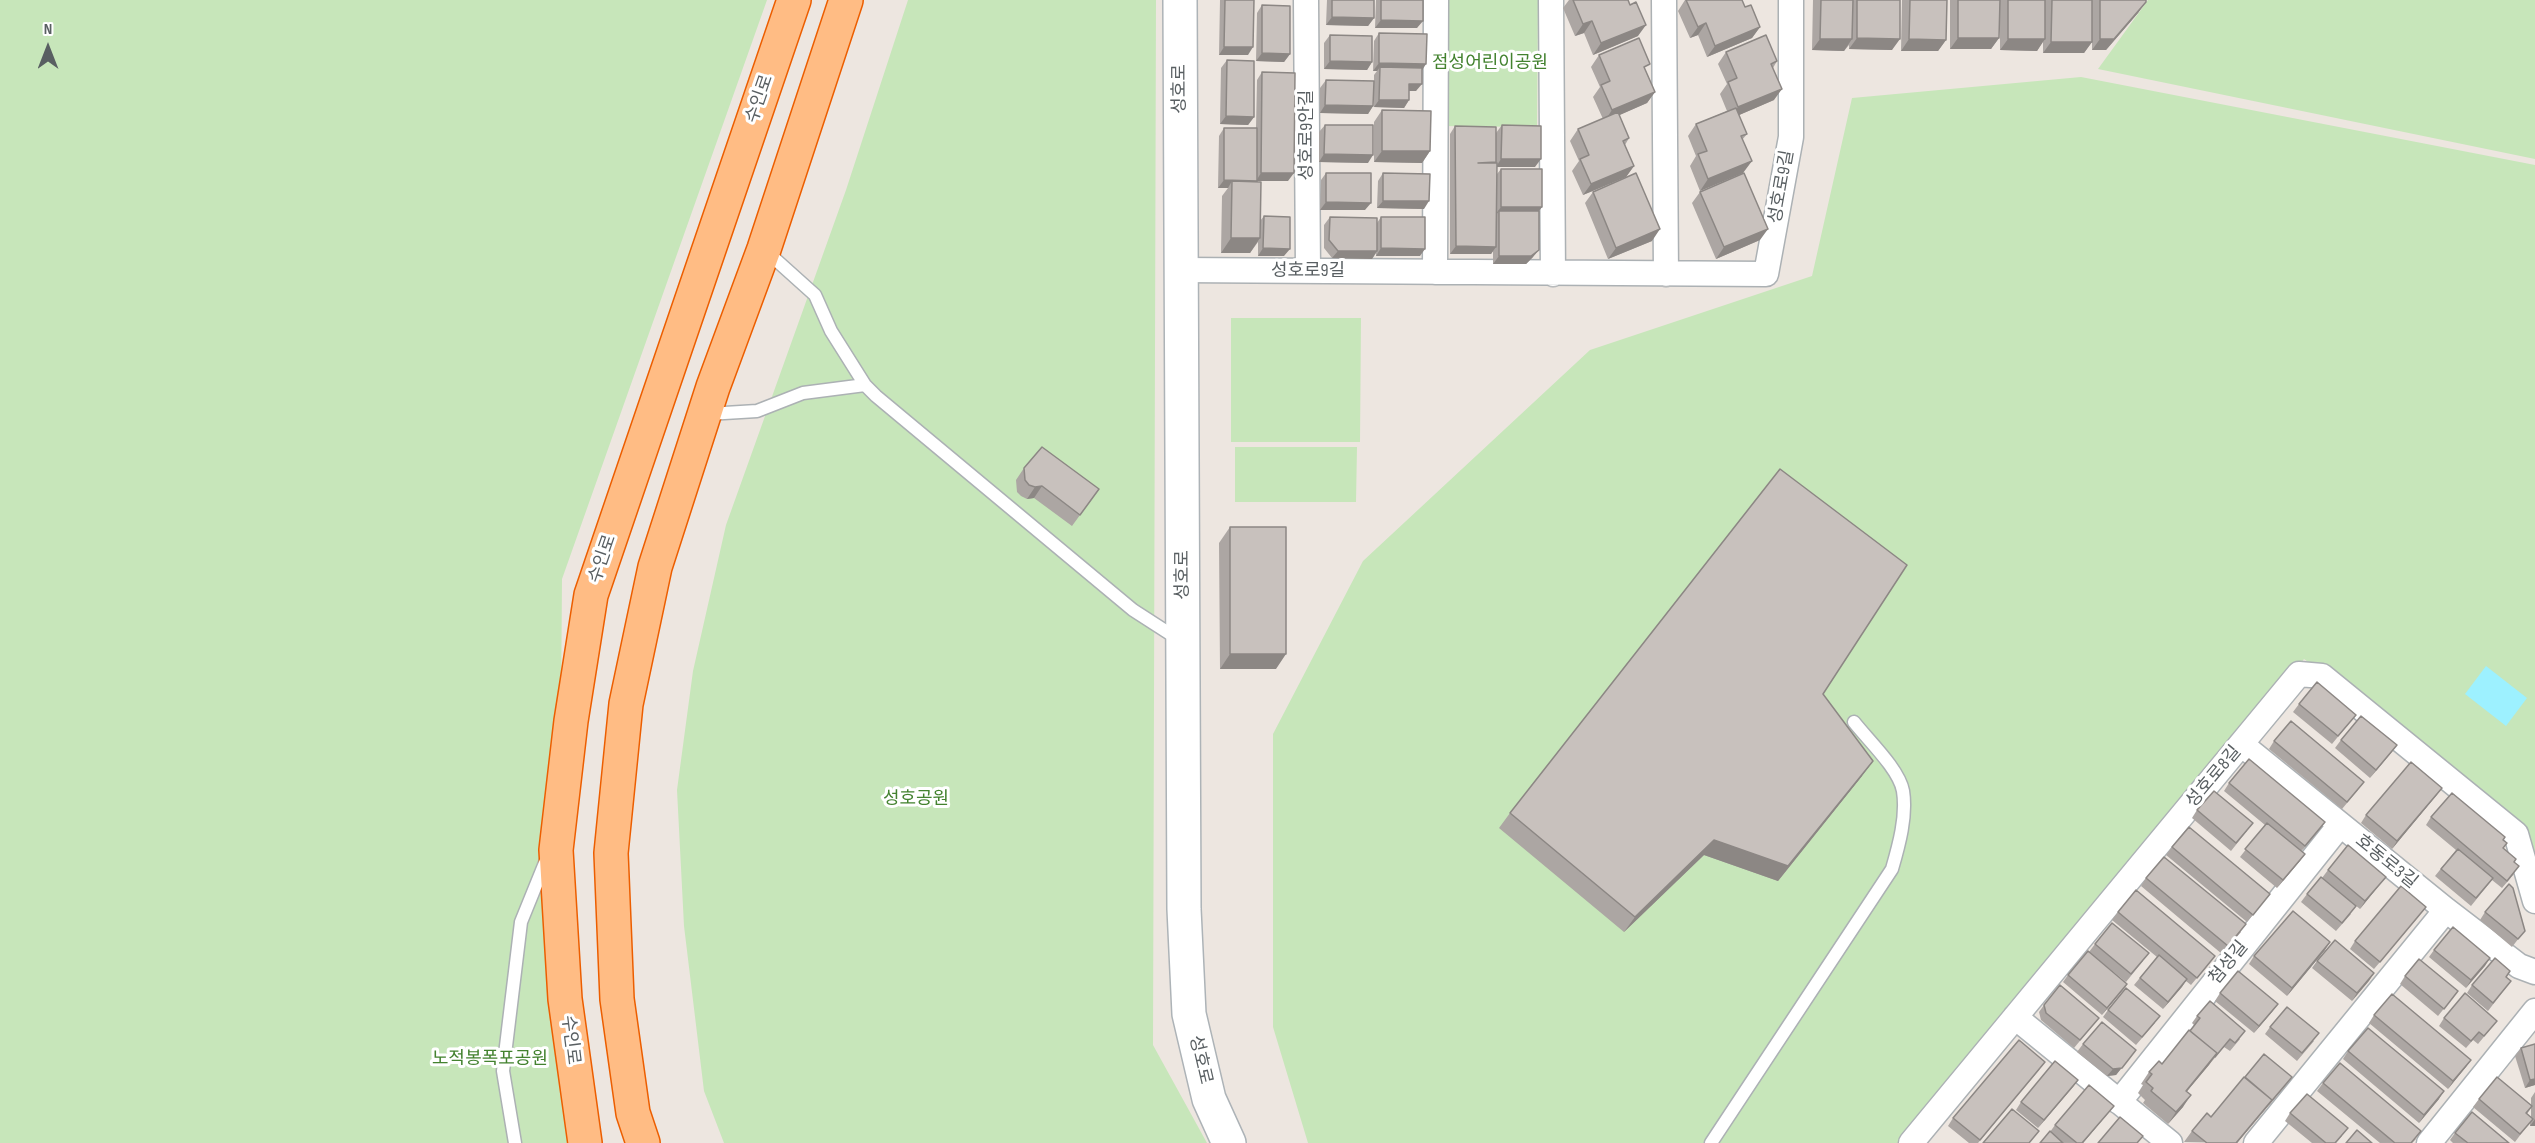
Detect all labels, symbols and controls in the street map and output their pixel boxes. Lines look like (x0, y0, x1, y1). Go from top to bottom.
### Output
north arrow (18, 18, 78, 78)
text: N (44, 20, 52, 39)
park label: 점성어린이공원 (1432, 52, 1548, 74)
street label: 성호로 (1169, 64, 1191, 114)
street label: 수인로 (742, 72, 778, 126)
street label: 성호로9안길 (1296, 90, 1318, 180)
street label: 성호로9길 (1765, 149, 1799, 225)
street label: 성호로9길 (1271, 260, 1345, 282)
street label: 수인로 (585, 532, 621, 586)
street label: 성호로 (1172, 550, 1194, 600)
street label: 성호로8길 (2182, 742, 2246, 812)
park label: 성호공원 (883, 788, 949, 810)
street label: 호동로3길 (2351, 830, 2421, 894)
street label: 첨성길 (2205, 937, 2253, 989)
street label: 수인로 (556, 1014, 584, 1066)
street label: 성호로 (1184, 1033, 1216, 1087)
park label: 노적봉폭포공원 (432, 1048, 548, 1070)

